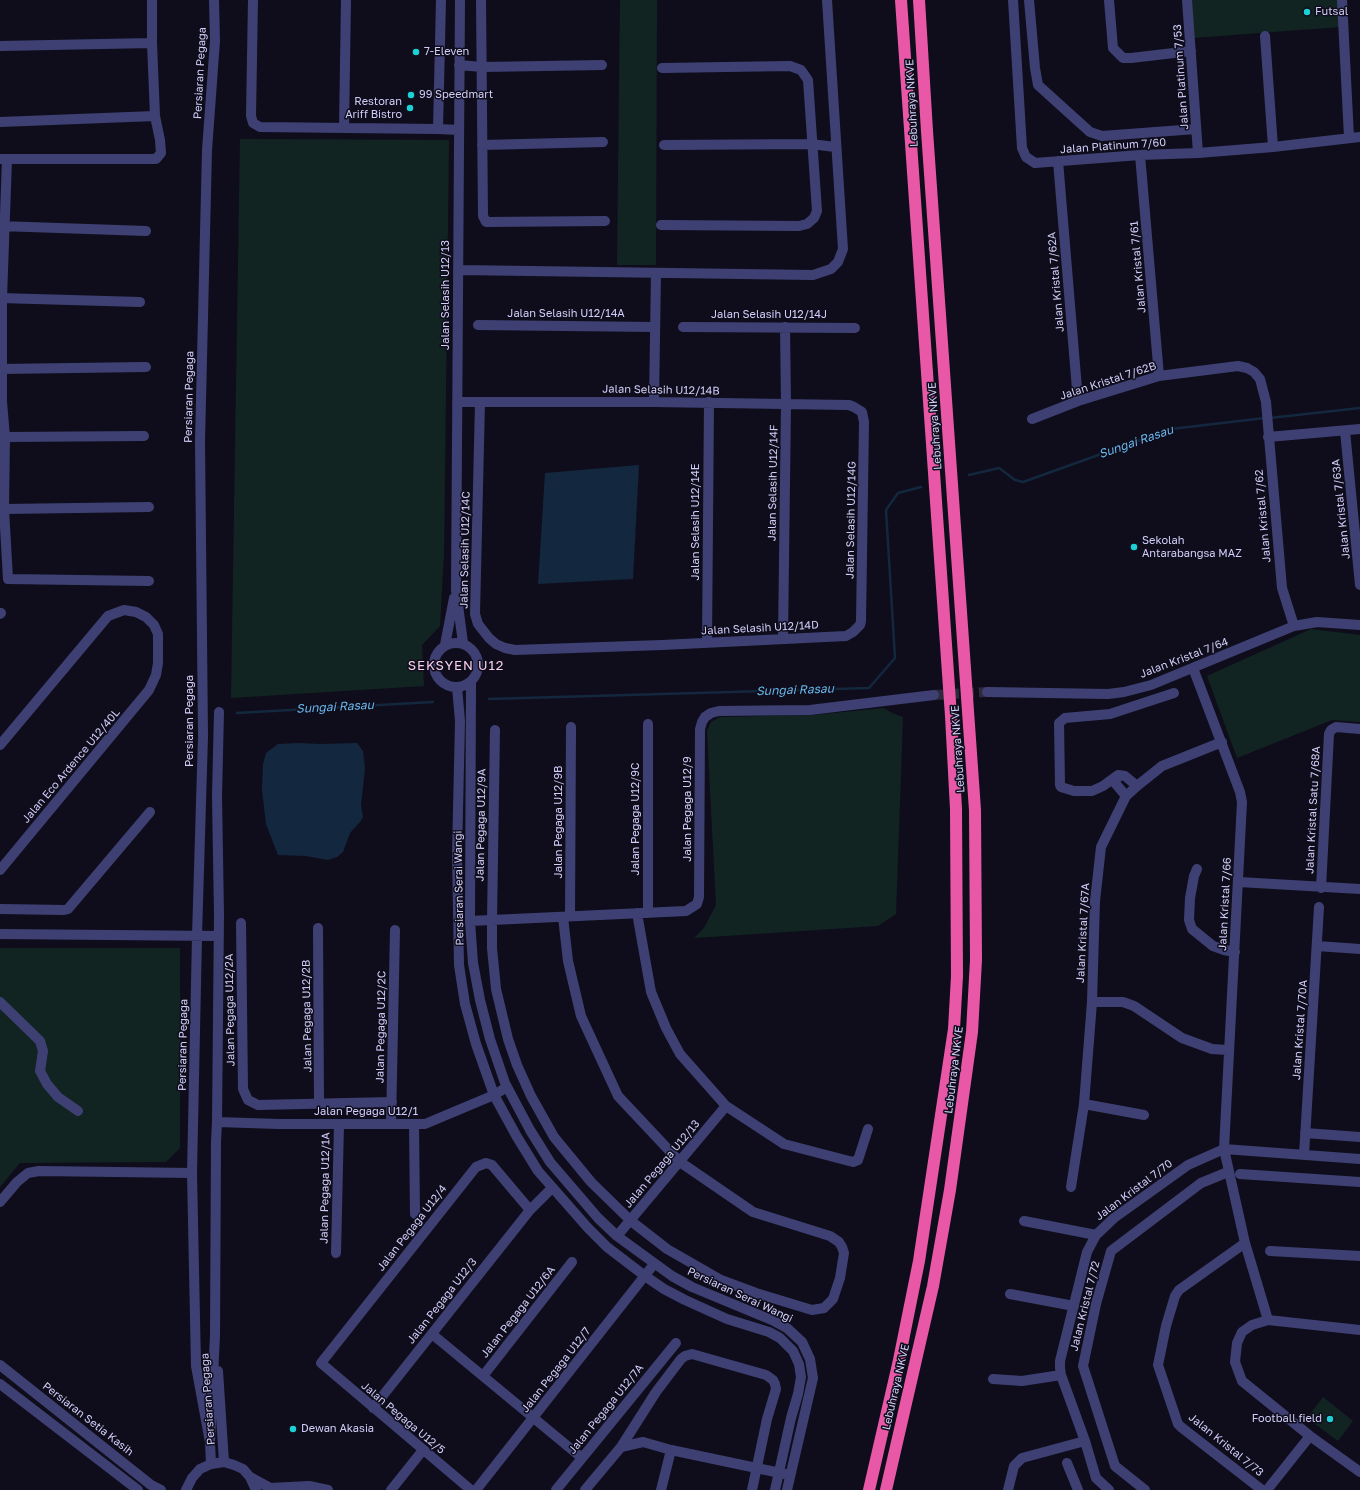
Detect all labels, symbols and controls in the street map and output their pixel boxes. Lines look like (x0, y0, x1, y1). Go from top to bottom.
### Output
place label: Futsal (1315, 5, 1348, 19)
marker: Futsal (1302, 7, 1312, 17)
street label: Jalan Platinum 7/53 (1171, 24, 1191, 130)
street label: Persiaran Pegaga (191, 27, 209, 119)
place label: 7-Eleven (424, 45, 469, 59)
marker: 7-Eleven (411, 47, 421, 57)
street label: Lebuhraya NKVE (903, 59, 921, 147)
place label: 99 Speedmart (419, 88, 493, 102)
marker: 99 Speedmart (406, 90, 416, 100)
place label: Restoran Ariff Bistro (345, 95, 402, 121)
marker: Restoran Ariff Bistro (405, 103, 415, 113)
street label: Jalan Platinum 7/60 (1060, 136, 1166, 156)
street label: Jalan Kristal 7/61 (1127, 220, 1149, 314)
street label: Jalan Kristal 7/62A (1045, 231, 1067, 333)
street label: Jalan Selasih U12/13 (439, 240, 453, 350)
street label: Jalan Selasih U12/14A (507, 307, 625, 321)
street label: Jalan Selasih U12/14J (711, 308, 827, 322)
street label: Persiaran Pegaga (182, 351, 196, 443)
street label: Jalan Kristal 7/62B (1058, 359, 1158, 403)
street label: Jalan Selasih U12/14B (602, 382, 720, 398)
street label: Lebuhraya NKVE (925, 382, 945, 470)
water label: Sungai Rasau (1097, 423, 1175, 461)
street label: Jalan Selasih U12/14F (765, 425, 781, 541)
street label: Jalan Kristal 7/63A (1329, 458, 1353, 560)
street label: Jalan Selasih U12/14G (843, 461, 859, 579)
street label: Jalan Selasih U12/14E (689, 464, 703, 580)
street label: Jalan Kristal 7/62 (1252, 469, 1274, 563)
street label: Jalan Selasih U12/14C (457, 491, 473, 609)
place label: Sekolah Antarabangsa MAZ (1142, 534, 1242, 560)
marker: Sekolah Antarabangsa MAZ (1129, 542, 1139, 552)
street label: Jalan Selasih U12/14D (701, 618, 819, 638)
street label: Jalan Kristal 7/64 (1138, 635, 1230, 681)
district label: SEKSYEN U12 (408, 658, 504, 674)
street label: Persiaran Pegaga (183, 675, 197, 767)
water label: Sungai Rasau (756, 681, 834, 699)
water label: Sungai Rasau (296, 698, 374, 716)
street label: Lebuhraya NKVE (948, 705, 968, 793)
street label: Jalan Eco Ardence U12/40L (19, 706, 123, 826)
street label: Jalan Kristal Satu 7/68A (1303, 746, 1323, 874)
street label: Jalan Pegaga U12/9 (681, 756, 695, 862)
street label: Jalan Pegaga U12/9C (629, 763, 643, 875)
street label: Jalan Pegaga U12/9B (552, 766, 566, 878)
street label: Jalan Pegaga U12/9A (473, 768, 489, 882)
street label: Persiaran Serai Wangi (451, 830, 467, 946)
street label: Jalan Kristal 7/66 (1216, 857, 1234, 951)
street label: Jalan Kristal 7/67A (1074, 883, 1092, 983)
street label: Jalan Pegaga U12/2A (222, 954, 238, 1066)
street label: Jalan Pegaga U12/2B (299, 960, 315, 1072)
street label: Jalan Pegaga U12/2C (373, 971, 389, 1083)
street label: Jalan Kristal 7/70A (1290, 980, 1310, 1080)
street label: Persiaran Pegaga (176, 999, 190, 1091)
street label: Lebuhraya NKVE (942, 1026, 966, 1114)
street label: Jalan Pegaga U12/1 (314, 1105, 418, 1119)
street label: Jalan Pegaga U12/13 (621, 1117, 703, 1211)
street label: Jalan Pegaga U12/1A (317, 1132, 333, 1244)
street label: Jalan Kristal 7/70 (1093, 1157, 1175, 1223)
street label: Jalan Pegaga U12/4 (374, 1182, 450, 1274)
street label: Jalan Pegaga U12/3 (404, 1255, 480, 1347)
street label: Jalan Kristal 7/72 (1067, 1260, 1103, 1352)
street label: Jalan Pegaga U12/6A (478, 1263, 558, 1361)
street label: Persiaran Serai Wangi (685, 1265, 795, 1325)
street label: Jalan Pegaga U12/7 (519, 1325, 593, 1415)
street label: Lebuhraya NKVE (880, 1343, 912, 1431)
street label: Persiaran Pegaga (198, 1353, 218, 1445)
street label: Jalan Pegaga U12/7A (566, 1361, 646, 1457)
street label: Persiaran Setia Kasih (40, 1379, 136, 1459)
street label: Jalan Pegaga U12/5 (358, 1379, 448, 1457)
street label: Jalan Kristal 7/73 (1186, 1411, 1266, 1479)
place label: Football field (1252, 1412, 1322, 1426)
marker: Football field (1325, 1414, 1335, 1424)
place label: Dewan Akasia (301, 1422, 374, 1436)
marker: Dewan Akasia (288, 1424, 298, 1434)

